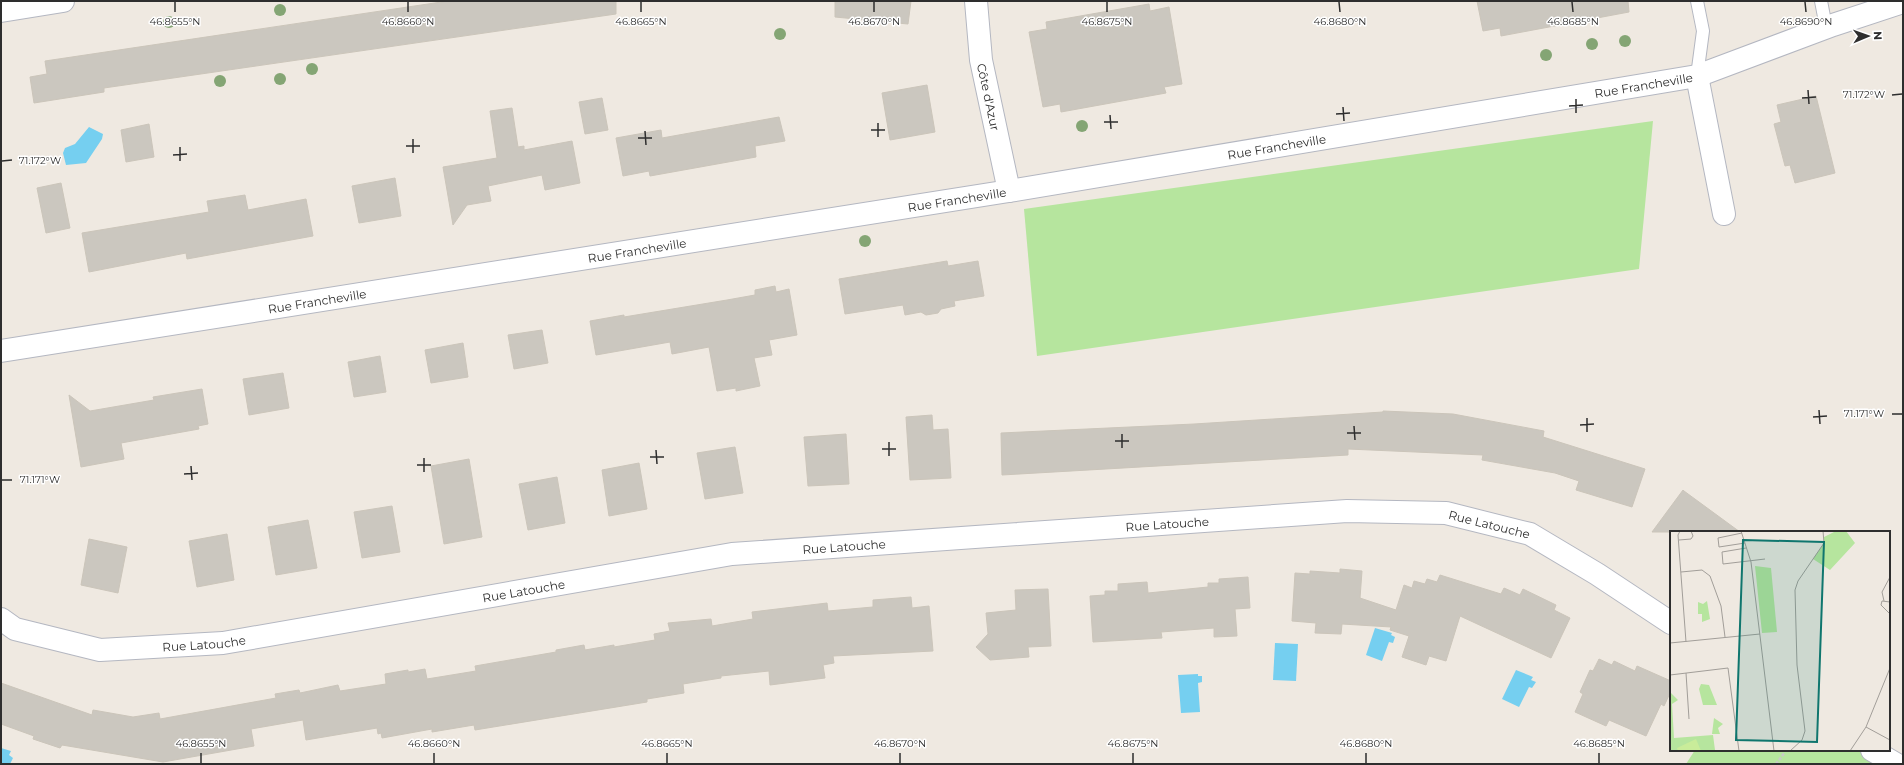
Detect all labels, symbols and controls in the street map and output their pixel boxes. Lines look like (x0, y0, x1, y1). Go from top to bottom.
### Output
text: 46.8655°N (150, 15, 200, 28)
text: 46.8660°N (382, 15, 434, 28)
text: 46.8665°N (615, 15, 667, 28)
text: 46.8670°N (848, 15, 900, 28)
text: 46.8675°N (1082, 15, 1132, 28)
text: 46.8680°N (1314, 15, 1366, 28)
text: 46.8685°N (1547, 15, 1599, 28)
text: 46.8690°N (1780, 15, 1832, 28)
north arrow (1848, 16, 1888, 56)
text: N (1871, 31, 1885, 40)
street label: Côte d'Azur (974, 62, 1003, 132)
street label: Rue Francheville (1593, 69, 1694, 101)
text: 71.172°W (1843, 88, 1885, 101)
street label: Rue Francheville (1226, 131, 1327, 162)
text: 71.172°W (19, 154, 61, 167)
street label: Rue Francheville (907, 184, 1007, 214)
street label: Rue Francheville (587, 235, 687, 265)
street label: Rue Francheville (267, 286, 367, 316)
text: 71.171°W (1844, 407, 1884, 420)
text: 71.171°W (20, 473, 60, 486)
street label: Rue Latouche (1447, 506, 1532, 541)
street label: Rue Latouche (1125, 513, 1210, 534)
inset map (1670, 531, 1890, 751)
street label: Rue Latouche (802, 536, 886, 557)
street label: Rue Latouche (481, 576, 566, 605)
street label: Rue Latouche (162, 632, 247, 654)
text: 46.8655°N (176, 737, 226, 750)
text: 46.8660°N (408, 737, 460, 750)
text: 46.8665°N (641, 737, 693, 750)
text: 46.8670°N (874, 737, 926, 750)
text: 46.8675°N (1108, 737, 1158, 750)
text: 46.8680°N (1340, 737, 1392, 750)
text: 46.8685°N (1573, 737, 1625, 750)

